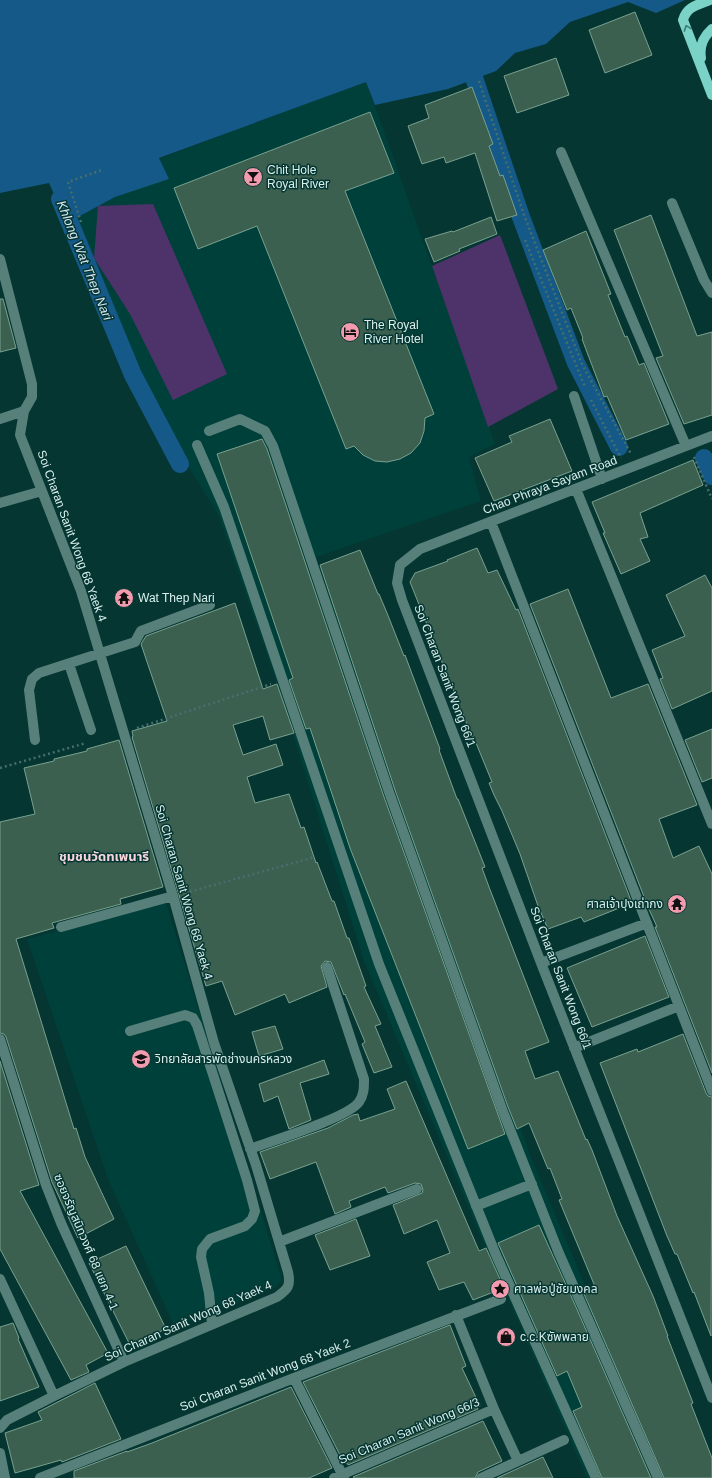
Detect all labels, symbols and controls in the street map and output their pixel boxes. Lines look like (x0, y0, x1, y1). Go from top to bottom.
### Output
one-way arrow (683, 25, 691, 32)
place label: Chit Hole Royal River (267, 163, 329, 191)
bar icon: Chit Hole Royal River (242, 166, 264, 188)
water label: Khlong Wat Thep Nari (54, 198, 116, 323)
place label: The Royal River Hotel (364, 318, 423, 346)
hotel icon: The Royal River Hotel (339, 321, 361, 343)
street label: Soi Charan Sanit Wong 68 Yaek 4 (34, 448, 110, 624)
street label: Chao Phraya Sayam Road (481, 453, 619, 517)
temple icon: Wat Thep Nari (113, 587, 135, 609)
place label: Wat Thep Nari (138, 591, 215, 605)
street label: Soi Charan Sanit Wong 66/1 (411, 603, 479, 750)
street label: Soi Charan Sanit Wong 68 Yaek 4 (152, 803, 216, 981)
district label: ชุมชนวัดทเพนารี (59, 849, 149, 864)
temple icon: ศาลเจ้าปุงเถ่ากง (666, 893, 688, 915)
place label: ศาลเจ้าปุงเถ่ากง (586, 897, 663, 911)
street label: Soi Charan Sanit Wong 66/1 (527, 905, 595, 1052)
school or university icon: วิทยาลัยสารพัดช่างนครหลวง (130, 1048, 152, 1070)
place label: วิทยาลัยสารพัดช่างนครหลวง (154, 1052, 292, 1066)
street label: ซอยจรัญสนิทวงศ์ 68 แยก 4-1 (51, 1172, 121, 1313)
street label: Soi Charan Sanit Wong 68 Yaek 4 (102, 1278, 274, 1364)
place icon: ศาลพ่อปู่ชัยมงคล (489, 1278, 511, 1300)
place label: ศาลพ่อปู่ชัยมงคล (514, 1282, 598, 1296)
shop icon: c.c.Kซัพพลาย (495, 1326, 517, 1348)
place label: c.c.Kซัพพลาย (520, 1330, 589, 1344)
street label: Soi Charan Sanit Wong 68 Yaek 2 (178, 1336, 353, 1414)
street label: Soi Charan Sanit Wong 66/3 (336, 1395, 482, 1467)

